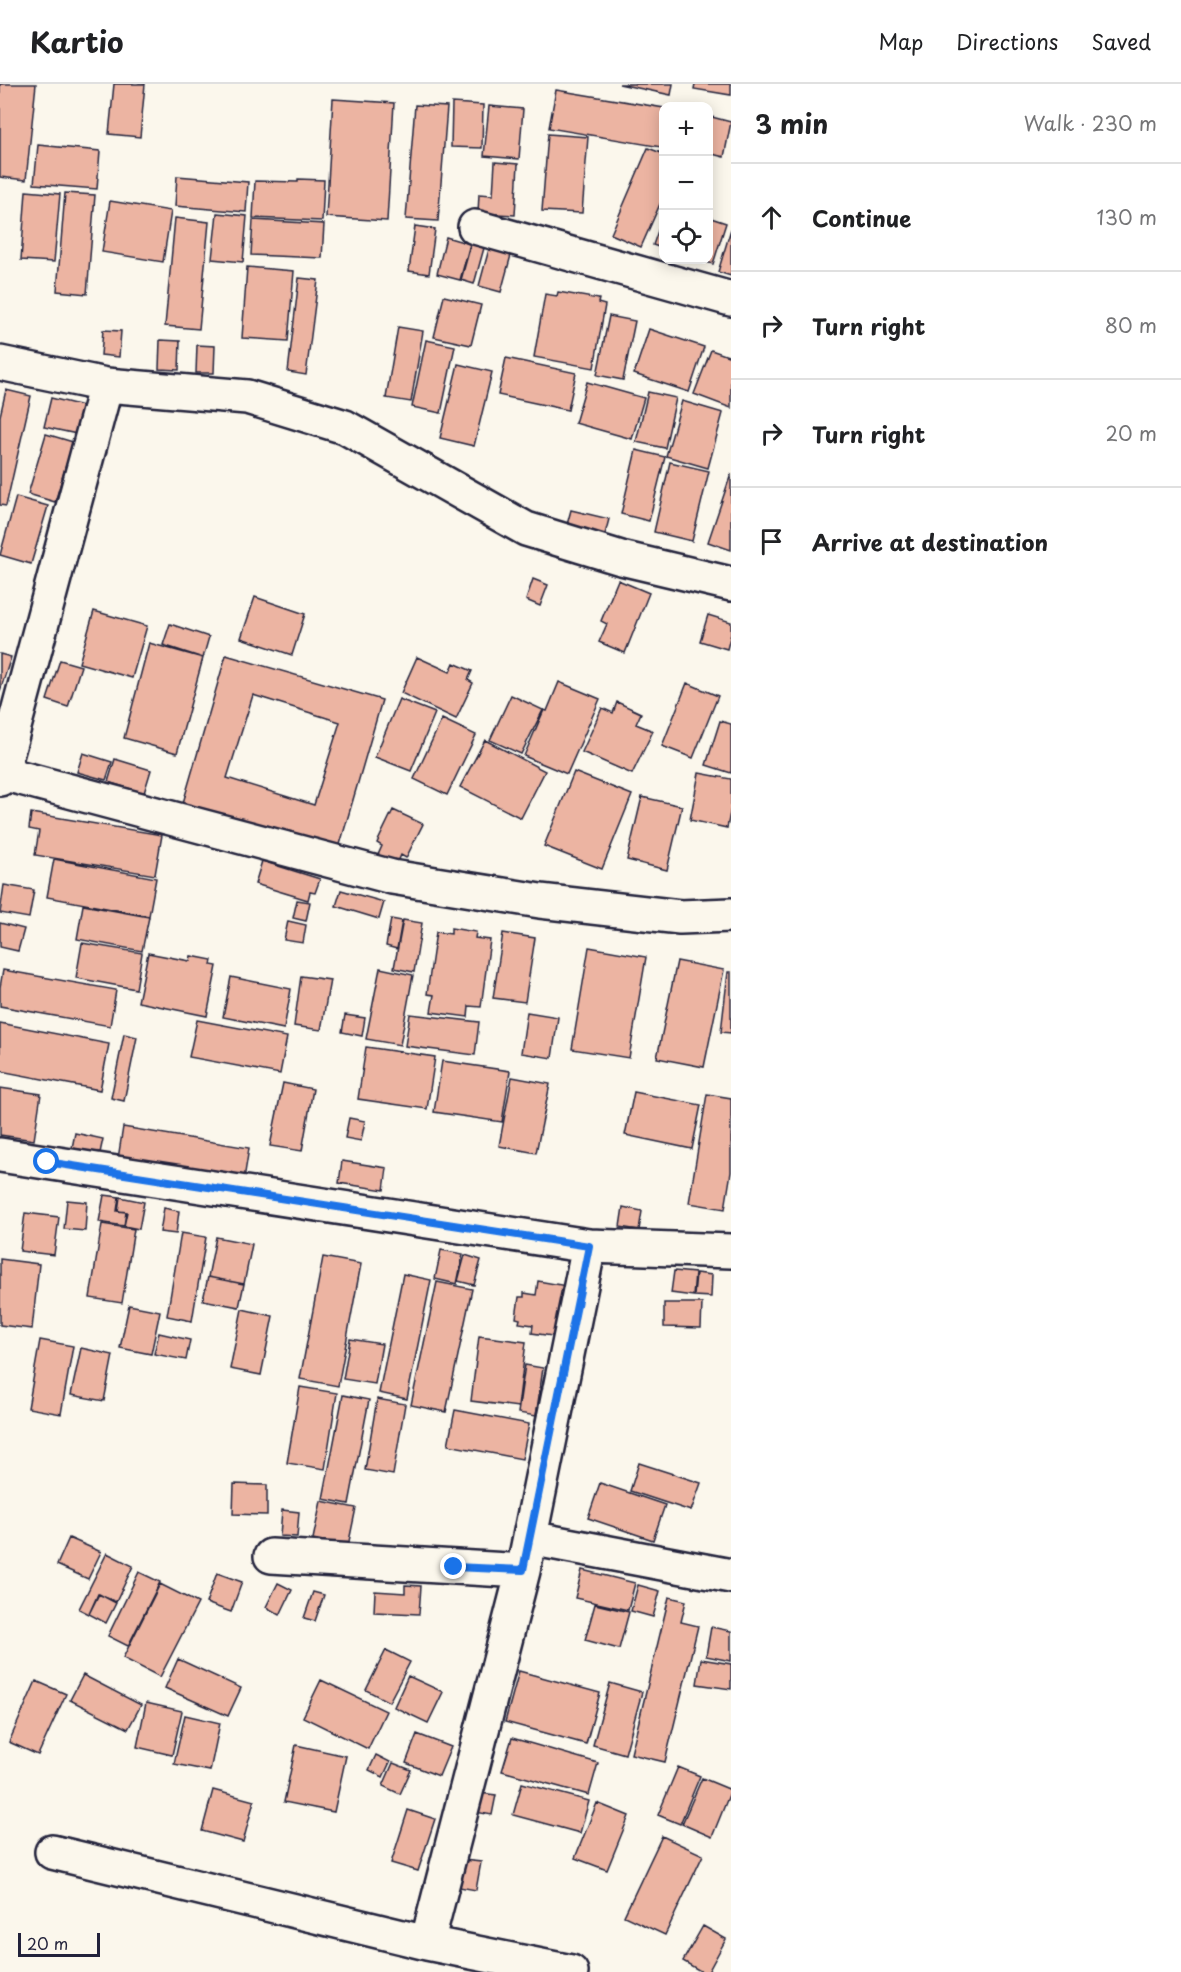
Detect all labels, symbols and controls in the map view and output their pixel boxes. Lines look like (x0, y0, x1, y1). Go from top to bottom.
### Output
text: Kartio (30, 20, 124, 63)
text: Map (878, 25, 923, 57)
text: Directions (956, 25, 1058, 57)
text: Saved (1091, 25, 1151, 57)
map controls (659, 102, 713, 264)
button: + (659, 102, 713, 156)
text: 3 min (755, 104, 828, 143)
text: Walk · 230 m (1024, 108, 1157, 138)
button: − (659, 156, 713, 210)
icon: ahead (755, 201, 788, 234)
text: Continue (812, 201, 911, 234)
text: 130 m (1097, 202, 1157, 232)
button: locate (659, 210, 713, 264)
icon: right (755, 309, 788, 342)
text: Turn right (812, 309, 925, 342)
text: 80 m (1105, 310, 1157, 340)
icon: right (755, 417, 788, 450)
text: Turn right (812, 417, 925, 450)
text: 20 m (1105, 418, 1157, 448)
icon: arrive (755, 525, 788, 558)
text: Arrive at destination (812, 525, 1048, 558)
route start (33, 1148, 59, 1174)
route end (440, 1553, 466, 1579)
scale bar (18, 1930, 100, 1958)
text: 20 m (27, 1931, 68, 1955)

